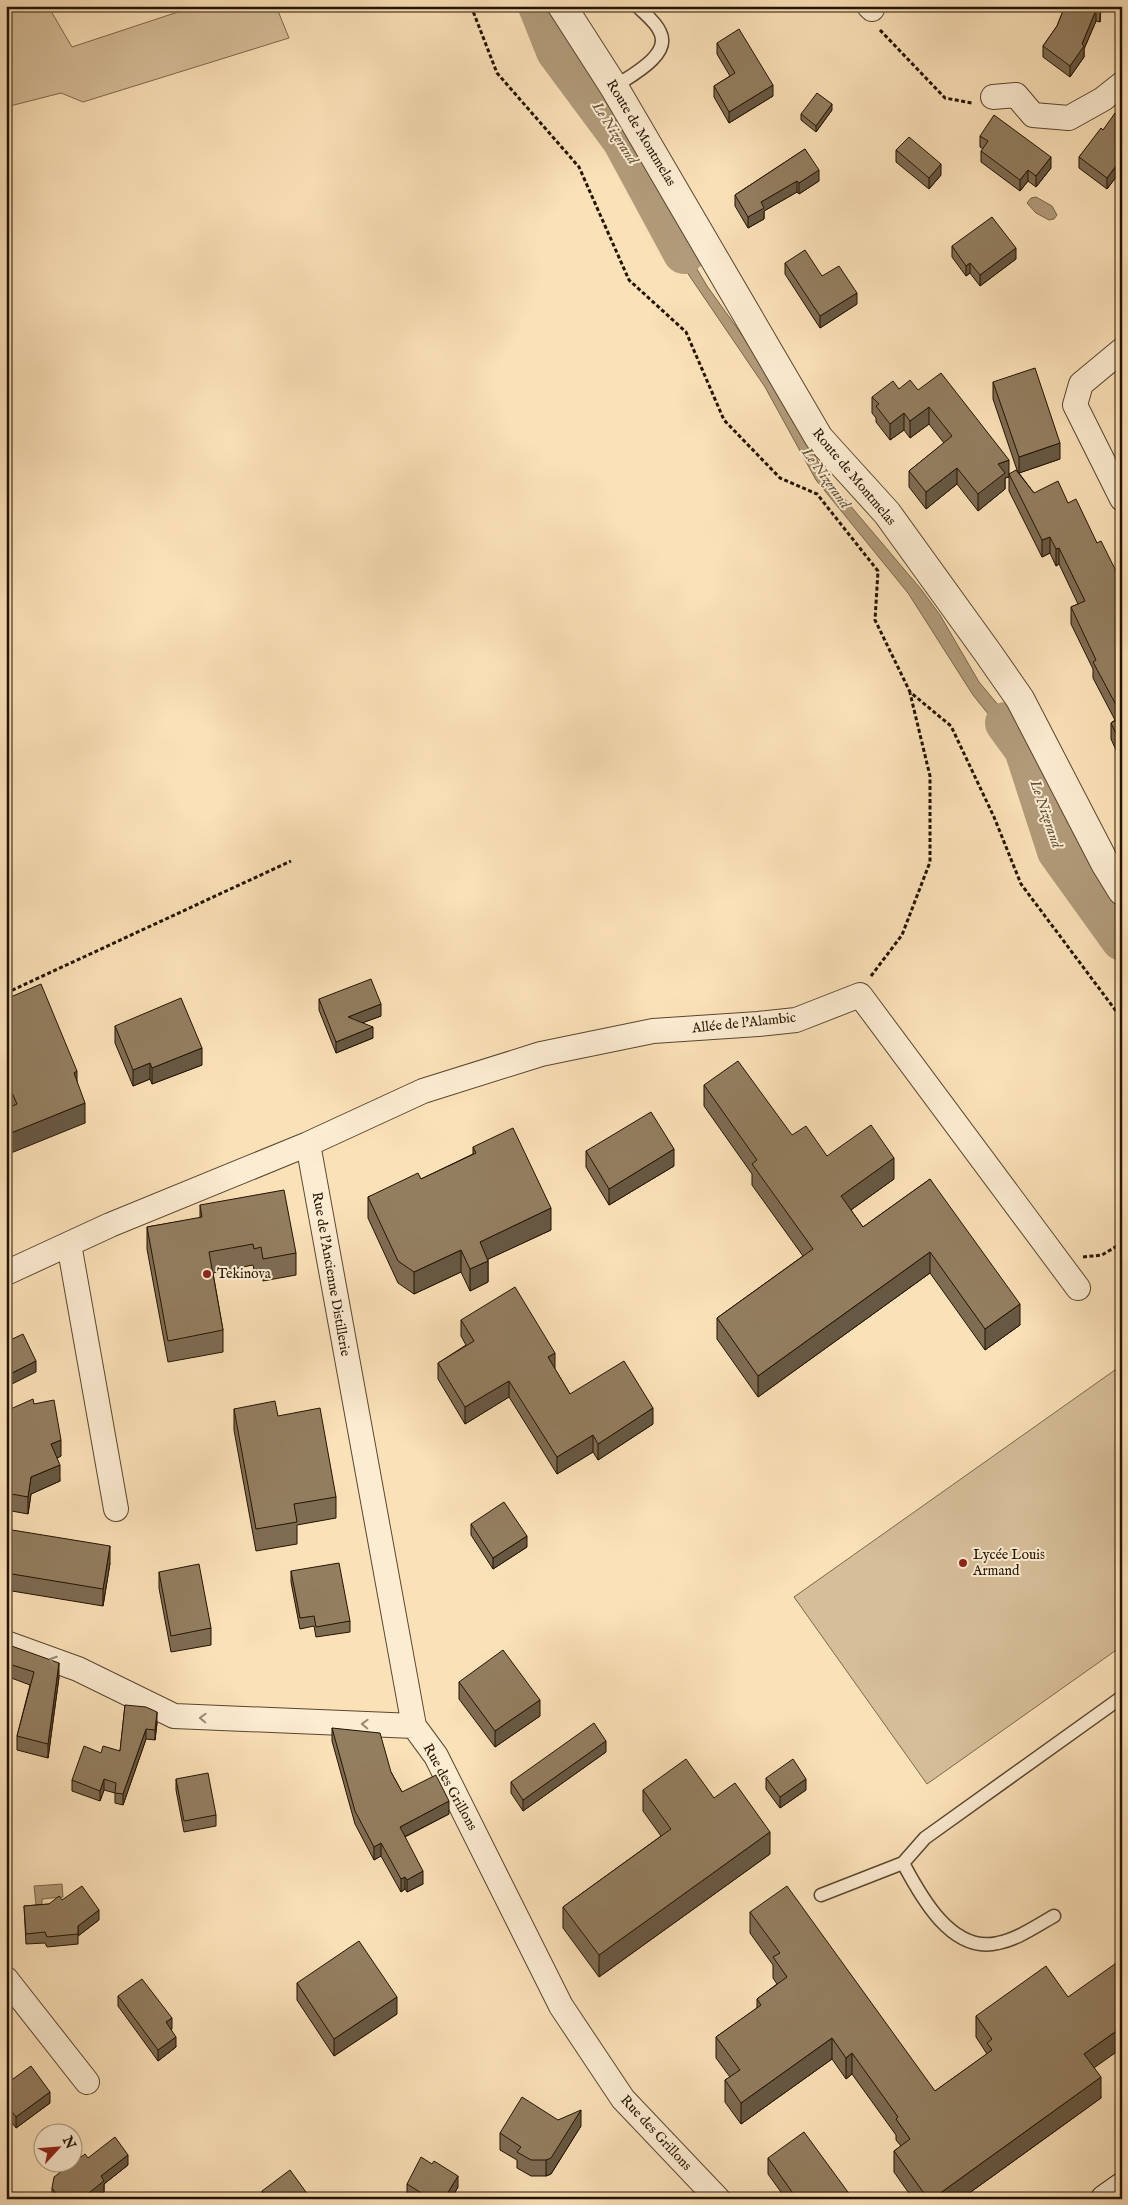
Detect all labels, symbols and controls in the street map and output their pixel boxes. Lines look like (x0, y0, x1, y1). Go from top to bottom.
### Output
street label: Route de Montmelas (602, 76, 680, 190)
water label: Le Nizerand (587, 97, 643, 169)
street label: Route de Montmelas (808, 425, 900, 529)
water label: Le Nizerand (797, 443, 855, 513)
water label: Le Nizerand (1025, 776, 1067, 852)
street label: Allée de l'Alambic (690, 1009, 797, 1038)
street label: Rue de l'Ancienne Distillerie (308, 1190, 354, 1358)
place label: Tekinova (217, 1265, 272, 1283)
marker: Tekinova (201, 1268, 213, 1280)
place label: Lycée Louis Armand (972, 1546, 1045, 1580)
marker: Lycée Louis Armand (957, 1557, 969, 1569)
one-way arrow (49, 1656, 58, 1666)
one-way arrow (198, 1712, 206, 1723)
one-way arrow (361, 1719, 368, 1729)
street label: Rue des Grillons (419, 1740, 481, 1834)
street label: Rue des Grillons (616, 2092, 696, 2175)
north arrow (32, 2122, 82, 2172)
text: N (58, 2132, 80, 2152)

